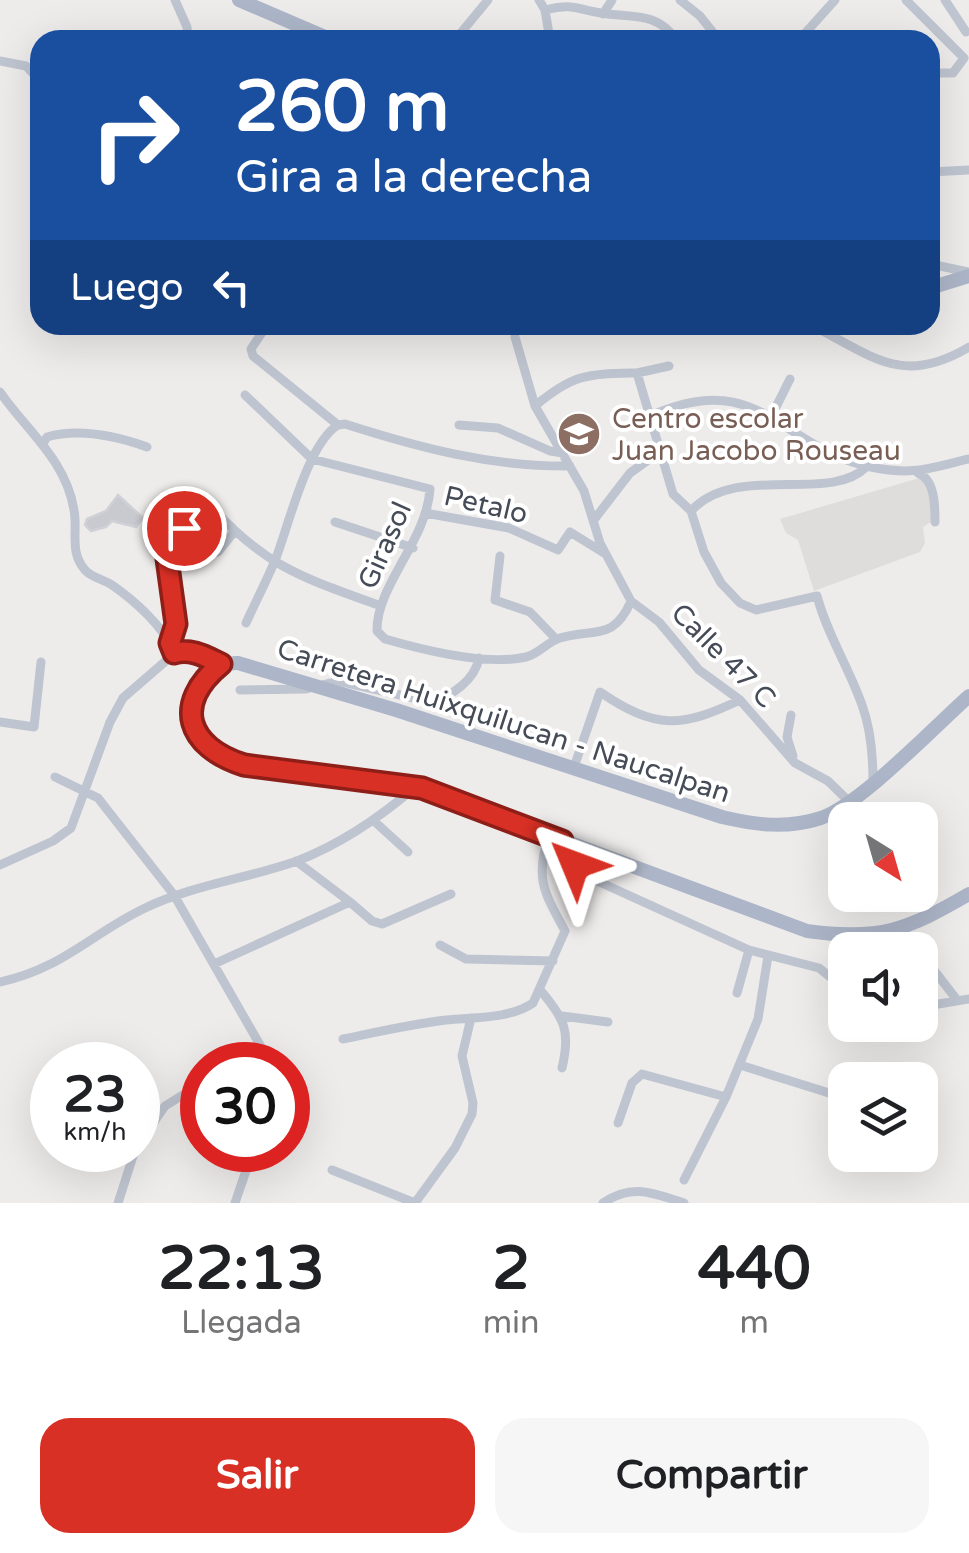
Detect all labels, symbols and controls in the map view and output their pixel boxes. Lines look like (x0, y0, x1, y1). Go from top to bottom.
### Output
text: 260 m (235, 66, 449, 150)
icon: right (70, 70, 200, 200)
text: Gira a la derecha (235, 151, 592, 205)
icon: left (204, 260, 259, 315)
text: Luego (70, 265, 184, 311)
place label: Centro escolar Juan Jacobo Rouseau (612, 402, 901, 468)
school or university icon: Centro escolar Juan Jacobo Rouseau (556, 411, 602, 457)
street label: Petalo (441, 479, 531, 531)
pin (142, 486, 227, 571)
street label: Girasol (351, 496, 419, 594)
icon: arrive (157, 501, 212, 556)
street label: Calle 47 C (664, 596, 783, 715)
street label: Carretera Huixquilucan - Naucalpan (273, 631, 735, 810)
north arrow (828, 802, 938, 912)
map controls (828, 802, 938, 1172)
position arrow (523, 813, 627, 917)
button: sound (828, 932, 938, 1042)
speed limit sign: 30 (180, 1042, 310, 1172)
button: layers (828, 1062, 938, 1172)
text: 23 (64, 1065, 126, 1125)
text: km/h (64, 1117, 126, 1147)
text: 22:13 (158, 1233, 325, 1305)
text: 2 (492, 1233, 530, 1305)
text: 440 (698, 1233, 811, 1305)
text: Llegada (181, 1304, 302, 1342)
text: min (483, 1304, 540, 1342)
text: m (740, 1304, 769, 1342)
button: Salir (40, 1418, 475, 1533)
button: Compartir (495, 1418, 929, 1533)

